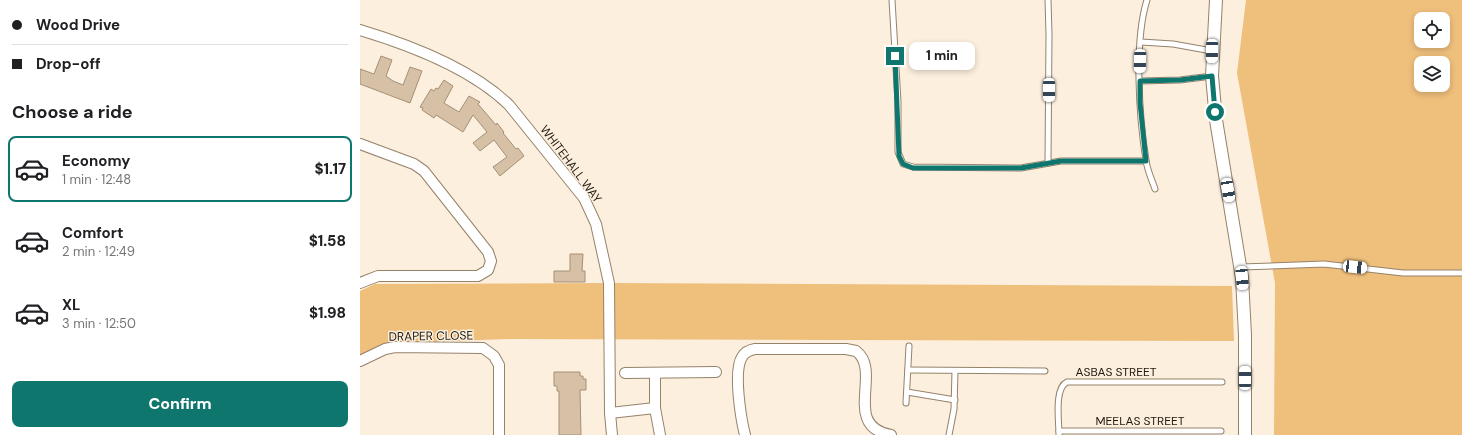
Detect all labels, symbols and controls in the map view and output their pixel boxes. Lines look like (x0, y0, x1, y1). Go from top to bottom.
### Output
map controls (1414, 12, 1450, 92)
button: locate (1414, 12, 1450, 48)
text: Wood Drive (36, 15, 120, 35)
car (1206, 39, 1218, 63)
callout: 1 min (909, 42, 975, 70)
route end (886, 47, 904, 65)
text: 1 min (926, 47, 958, 64)
car (1134, 49, 1146, 73)
text: Drop-off (36, 54, 101, 74)
button: layers (1414, 56, 1450, 92)
car (1043, 78, 1055, 102)
text: Choose a ride (12, 100, 133, 124)
route start (1206, 103, 1224, 121)
street label: WHITEHALL WAY (537, 122, 605, 206)
icon: car (14, 151, 50, 187)
text: Economy (62, 151, 130, 171)
text: $1.17 (314, 159, 346, 179)
text: 1 min · 12:48 (62, 171, 131, 188)
car (1220, 177, 1236, 203)
icon: car (14, 223, 50, 259)
text: Comfort (62, 223, 123, 243)
text: $1.58 (309, 231, 346, 251)
text: 2 min · 12:49 (62, 243, 135, 260)
car (1342, 260, 1368, 274)
car (1235, 266, 1249, 290)
icon: car (14, 295, 50, 331)
text: XL (62, 295, 80, 315)
text: $1.98 (309, 303, 346, 323)
text: 3 min · 12:50 (62, 315, 136, 332)
street label: DRAPER CLOSE (389, 327, 474, 345)
street label: ASBAS STREET (1075, 364, 1157, 380)
car (1239, 366, 1251, 390)
button: Confirm (12, 381, 348, 427)
street label: MEELAS STREET (1095, 413, 1185, 429)

